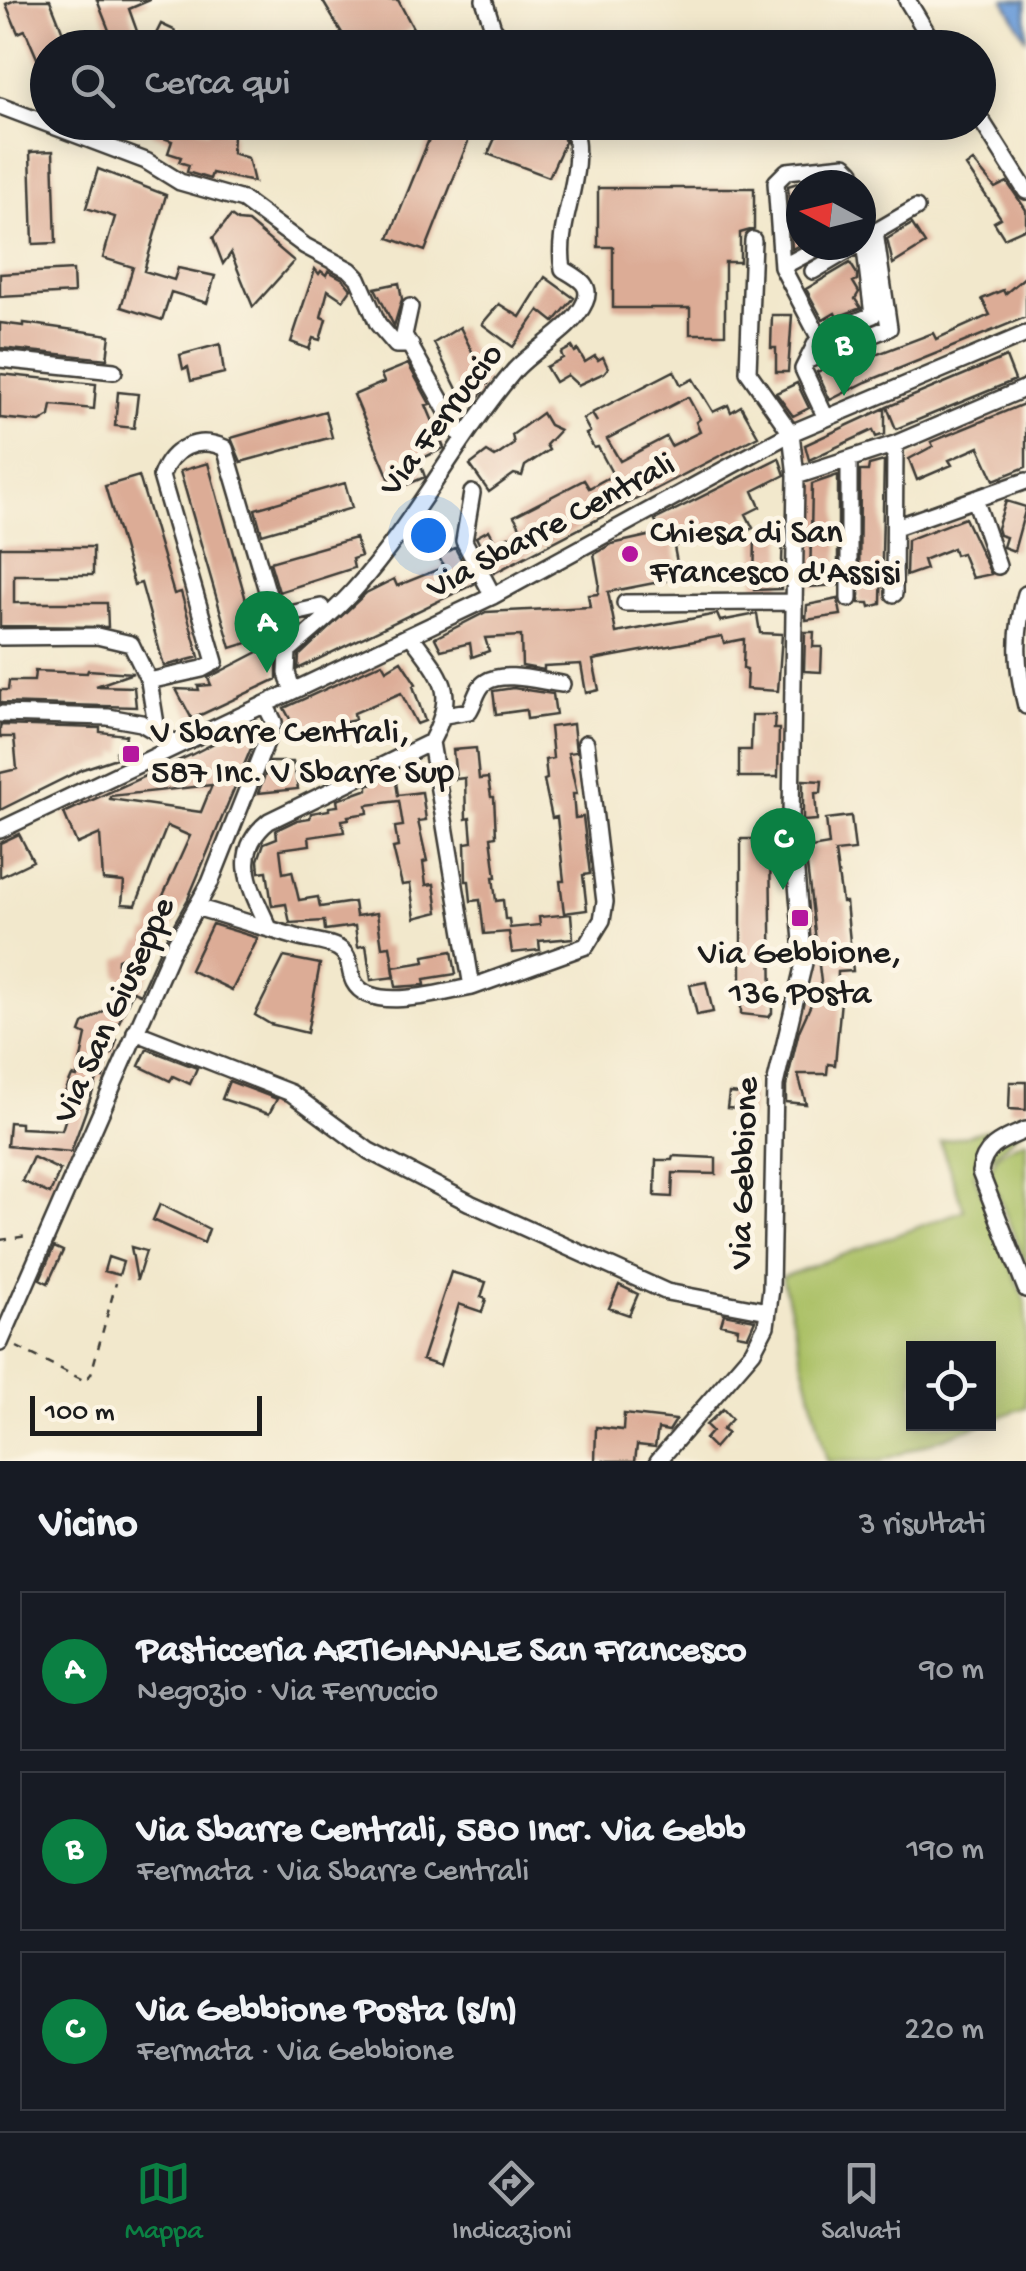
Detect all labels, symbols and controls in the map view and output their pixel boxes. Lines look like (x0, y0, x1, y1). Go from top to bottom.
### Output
search box (30, 30, 996, 140)
icon: search (65, 58, 120, 113)
text: Cerca qui (145, 63, 290, 107)
north arrow (786, 170, 876, 260)
pin: B (812, 314, 876, 396)
street label: Via Ferruccio (371, 336, 514, 507)
street label: Via Sbarre Centrali (420, 445, 683, 611)
your location (403, 510, 454, 561)
place label: Chiesa di San Francesco d'Assisi (649, 514, 901, 595)
marker: Chiesa di San Francesco d'Assisi (619, 543, 641, 565)
pin: A (234, 590, 300, 673)
place label: V Sbarre Centrali, 587 Inc. V Sbarre Sup (150, 714, 454, 795)
marker: V Sbarre Centrali, 587 Inc. V Sbarre Sup (120, 743, 142, 765)
pin: C (750, 808, 816, 890)
street label: Via San Giuseppe (45, 891, 187, 1132)
marker: Via Gebbione, 136 Posta (789, 907, 811, 929)
place label: Via Gebbione, 136 Posta (697, 935, 902, 1016)
street label: Via Gebbione (722, 1075, 770, 1271)
map controls (906, 1341, 996, 1431)
button: locate (906, 1341, 996, 1431)
scale bar (30, 1391, 262, 1436)
text: 100 m (45, 1397, 115, 1430)
text: Vicino (40, 1502, 138, 1551)
text: 3 risultati (859, 1507, 986, 1545)
text: Pasticceria ARTIGIANALE San Francesco (137, 1630, 746, 1674)
text: A (65, 1652, 84, 1690)
text: 90 m (920, 1652, 984, 1690)
text: Negozio · Via Ferruccio (137, 1674, 438, 1712)
text: Via Sbarre Centrali, 580 Incr. Via Gebb (137, 1810, 746, 1854)
text: B (66, 1832, 83, 1870)
text: 190 m (907, 1832, 984, 1870)
text: Fermata · Via Sbarre Centrali (137, 1854, 529, 1892)
text: Via Gebbione Posta (s/n) (137, 1990, 518, 2034)
text: C (66, 2012, 83, 2050)
text: 220 m (904, 2012, 984, 2050)
text: Fermata · Via Gebbione (137, 2034, 454, 2072)
tab: Mappa (125, 2156, 203, 2249)
tab: Indicazioni (452, 2156, 572, 2249)
tab: Salvati (821, 2156, 901, 2249)

